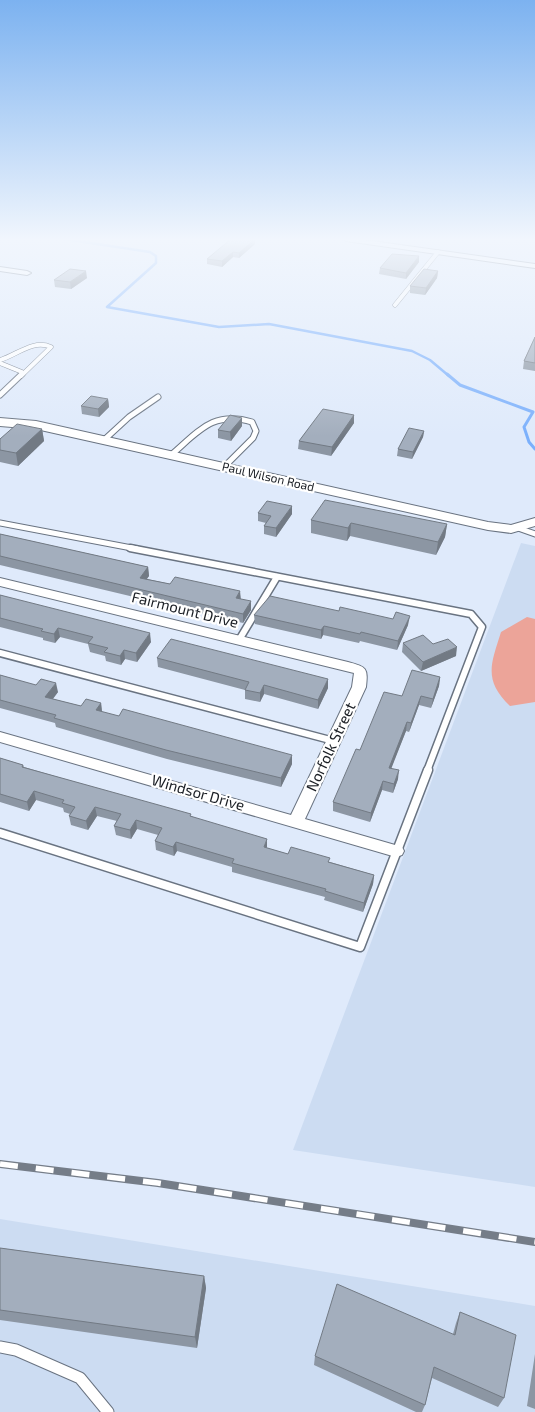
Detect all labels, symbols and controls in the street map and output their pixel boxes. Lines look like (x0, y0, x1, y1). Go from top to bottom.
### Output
street label: Paul Wilson Road (221, 459, 316, 493)
street label: Fairmount Drive (130, 587, 240, 631)
street label: Norfolk Street (302, 699, 359, 794)
street label: Windsor Drive (150, 770, 247, 814)

